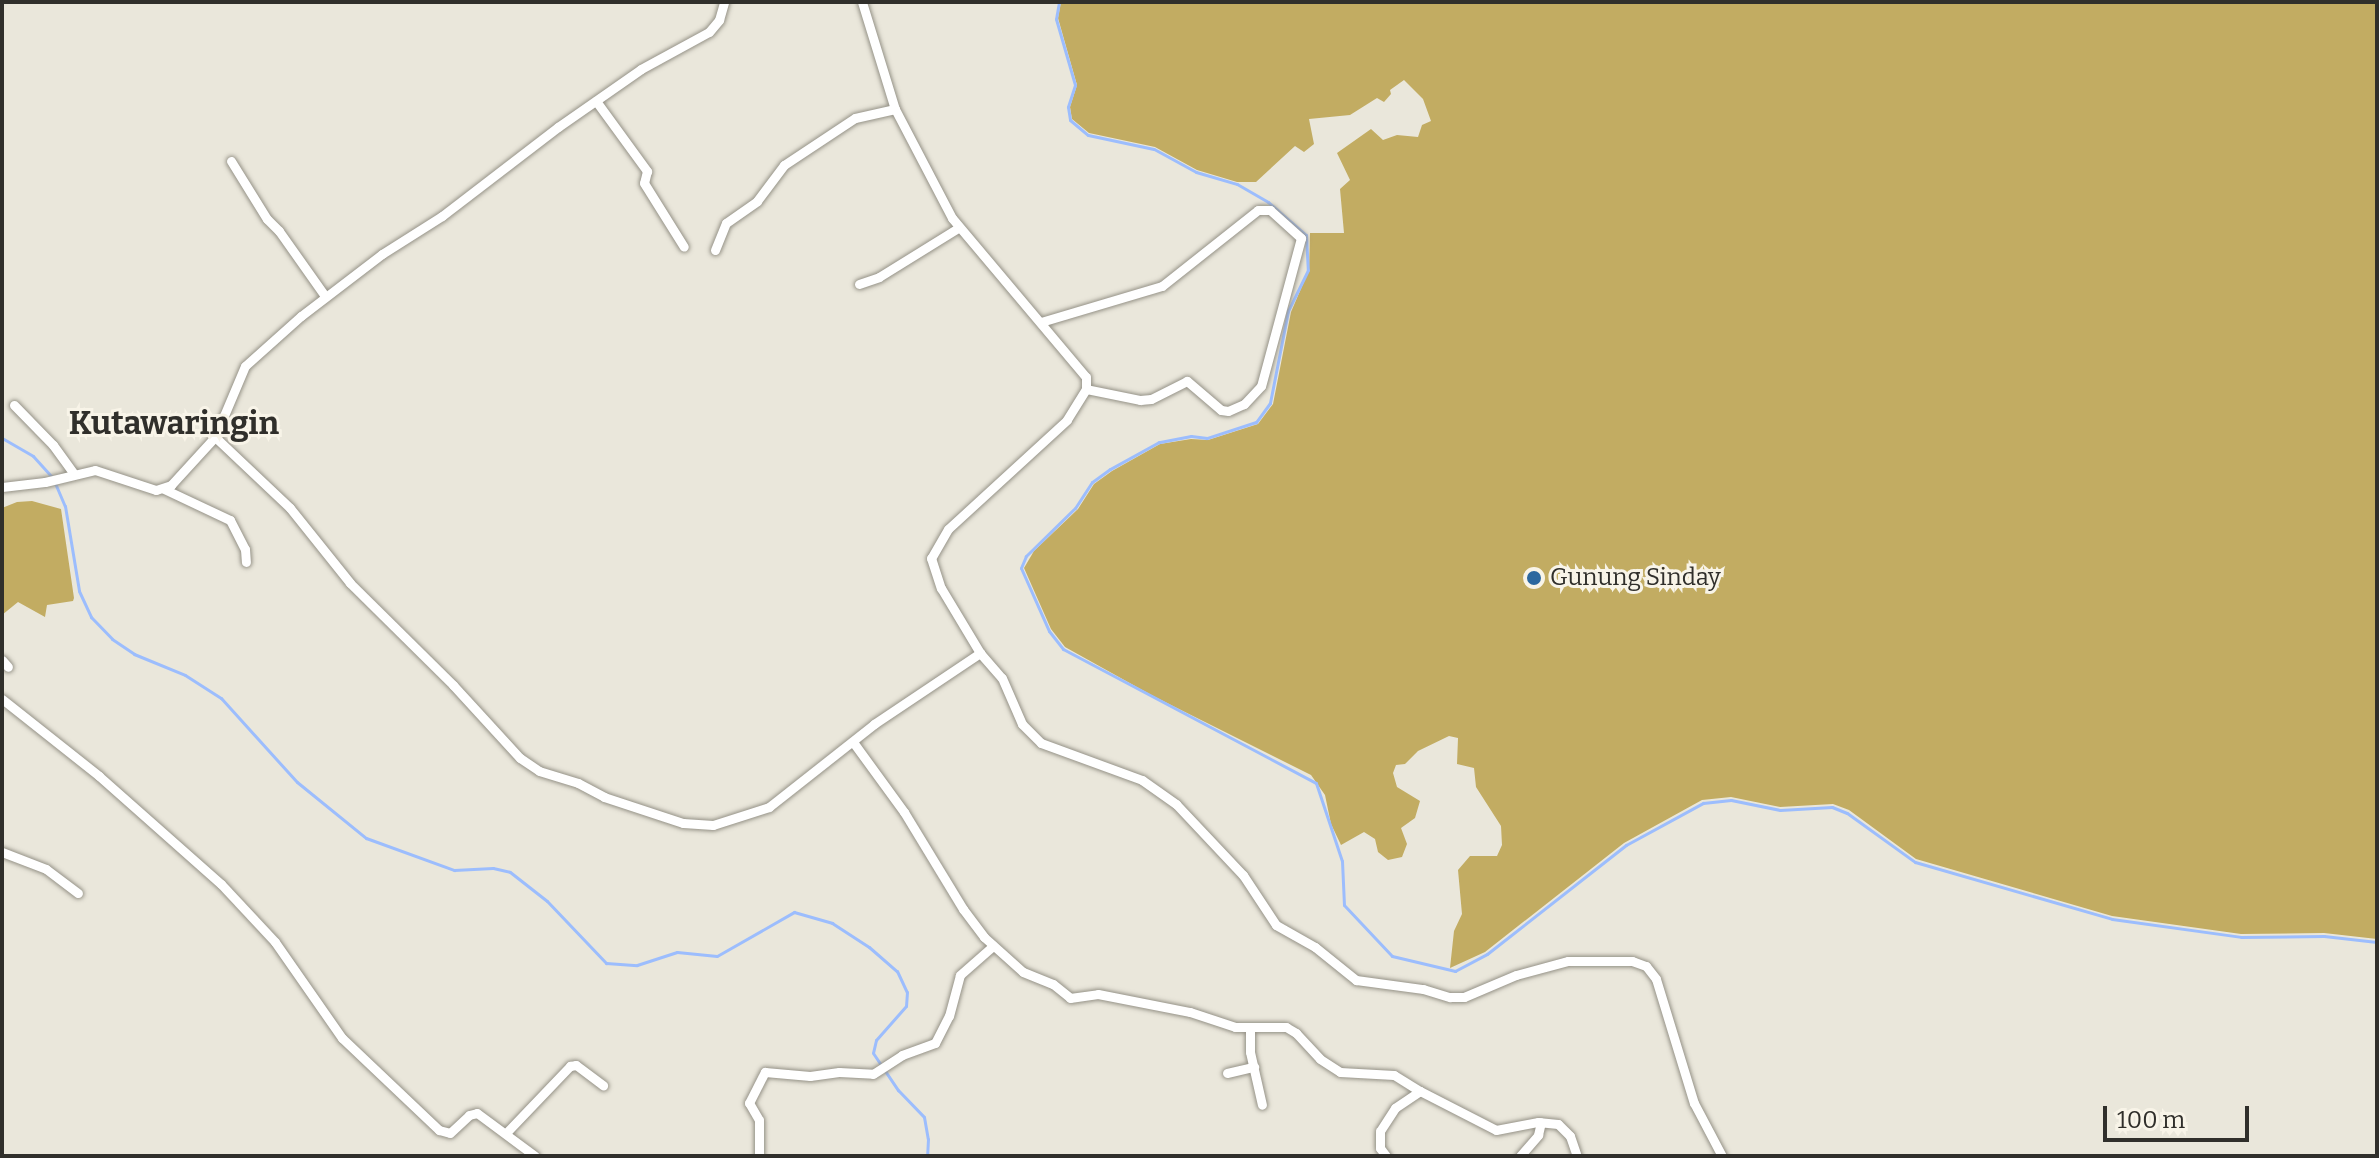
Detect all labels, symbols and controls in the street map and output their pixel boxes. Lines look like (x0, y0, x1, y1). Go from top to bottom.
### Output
district label: Kutawaringin (69, 404, 279, 442)
place label: Gunung Sinday (1550, 564, 1721, 592)
marker: Gunung Sinday (1525, 569, 1543, 587)
scale bar (2107, 1090, 2253, 1140)
text: 100 m (2117, 1106, 2185, 1134)

